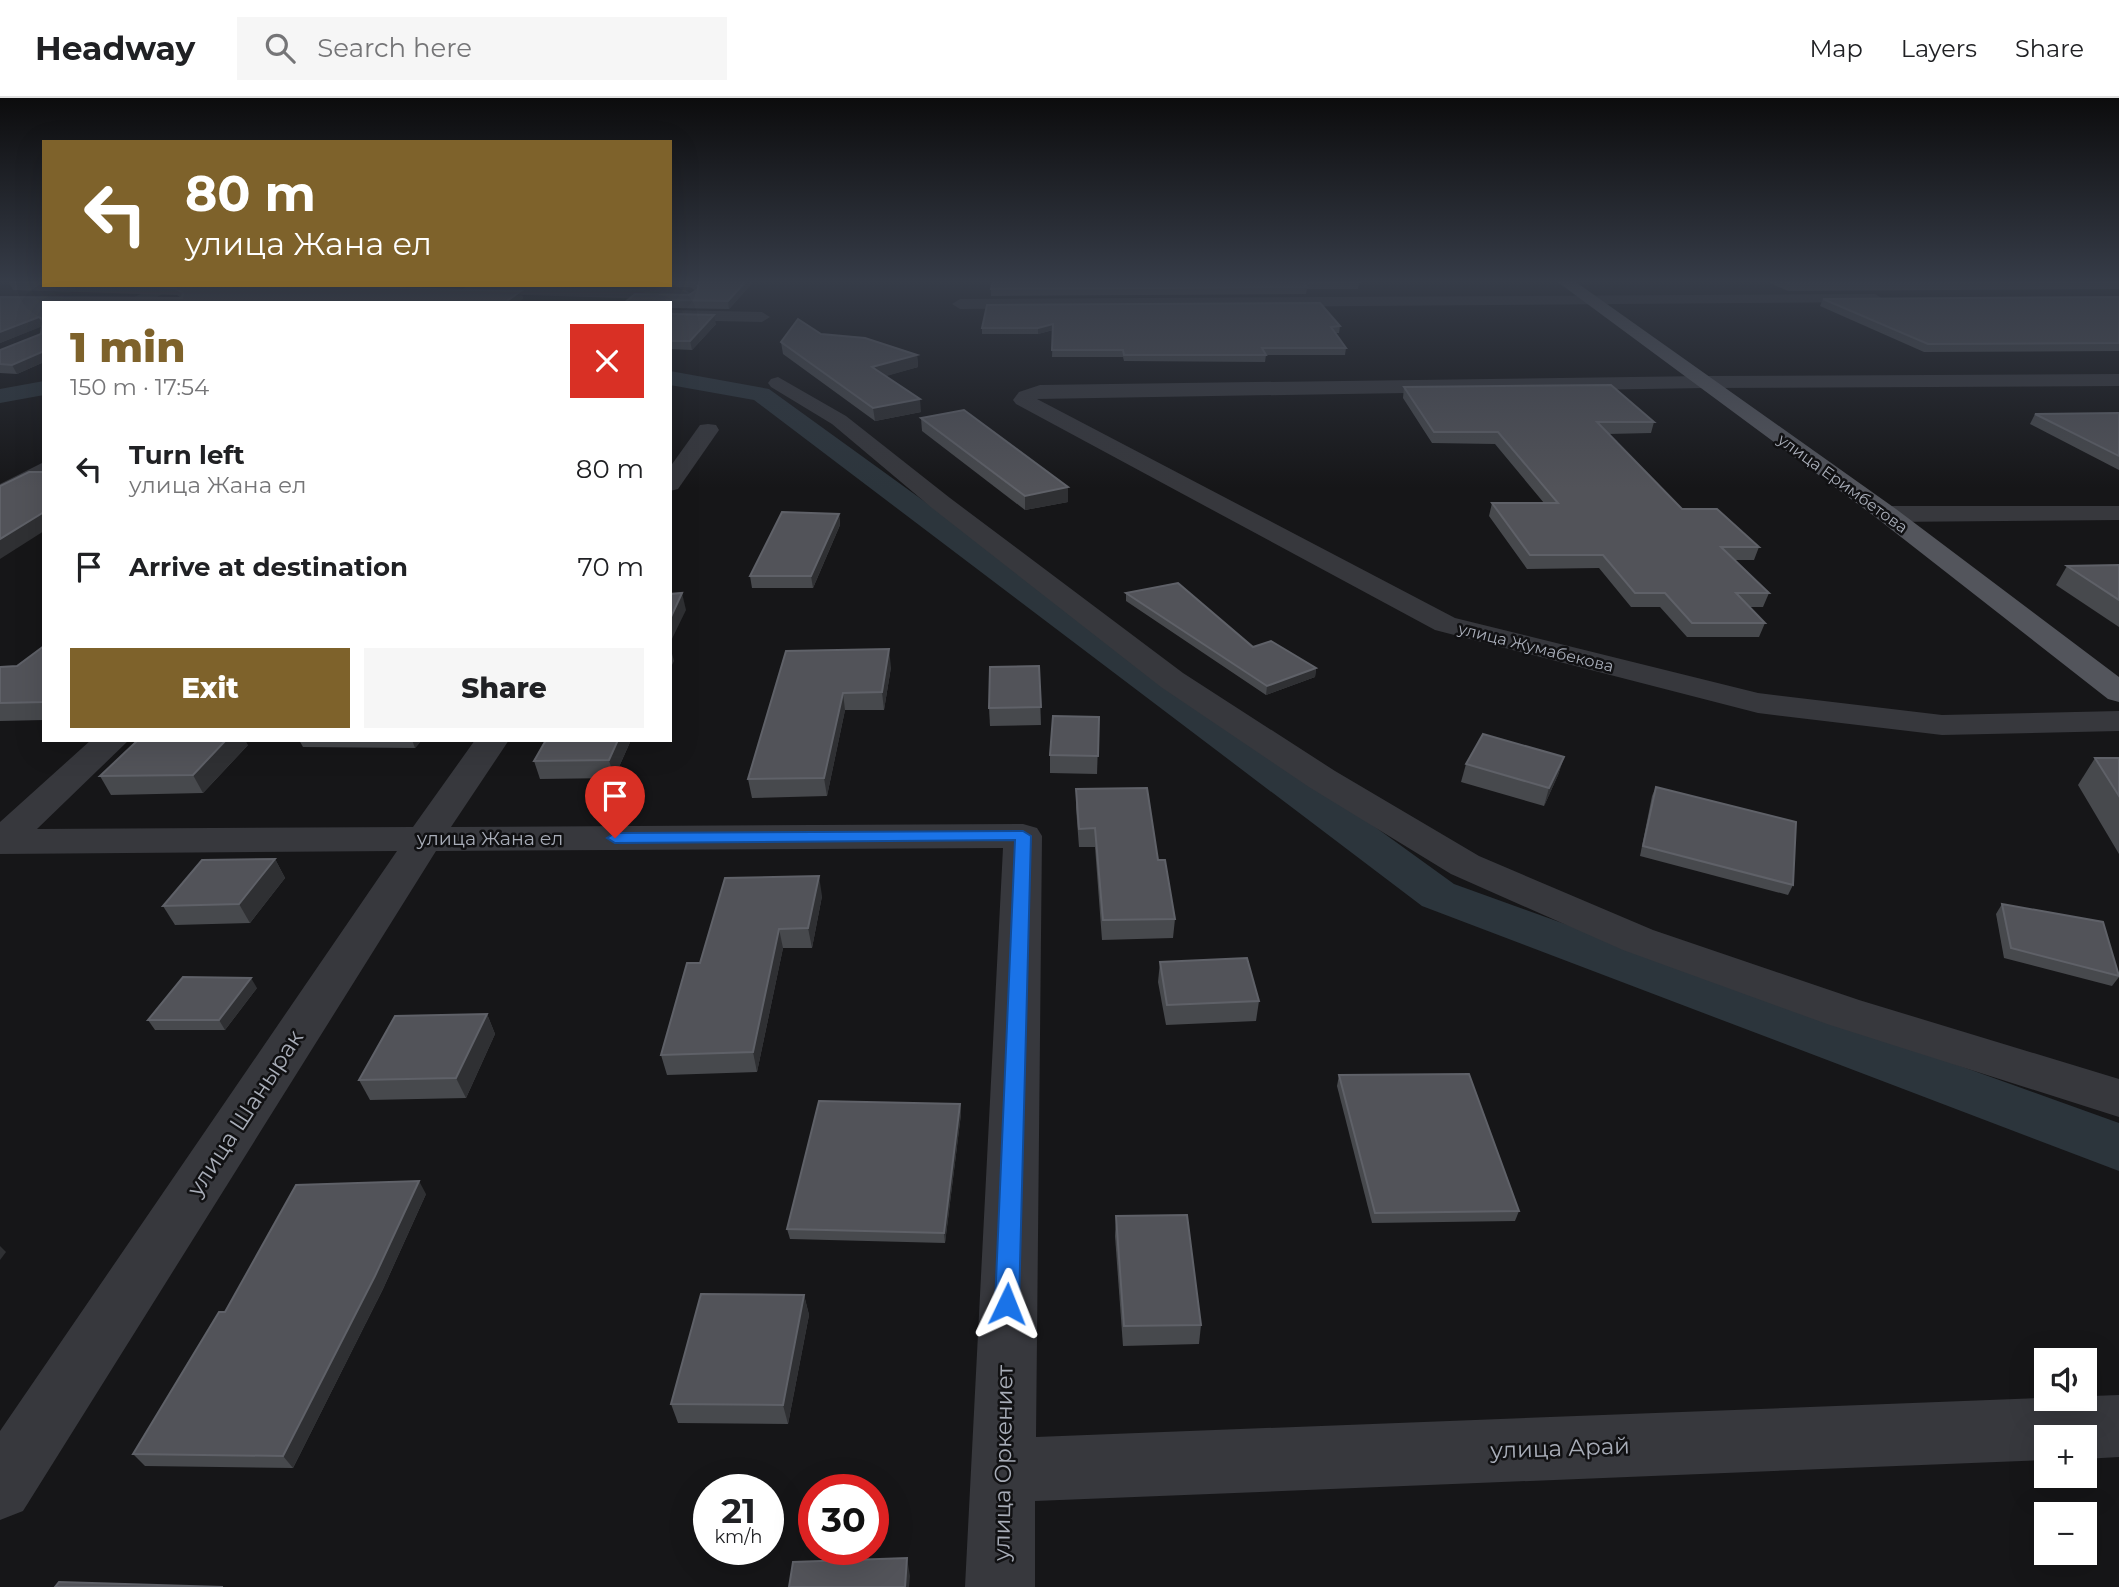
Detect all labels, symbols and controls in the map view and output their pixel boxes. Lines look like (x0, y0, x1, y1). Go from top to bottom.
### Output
search box (237, 17, 727, 80)
text: Headway (35, 28, 195, 68)
icon: search (261, 29, 299, 67)
text: Search here (317, 32, 472, 64)
text: Map (1809, 34, 1863, 63)
text: Layers (1901, 34, 1977, 63)
text: Share (2015, 34, 2084, 63)
text: 80 m (185, 164, 316, 223)
icon: left (70, 168, 161, 259)
text: улица Жана ел (185, 224, 432, 263)
text: 1 min (70, 321, 186, 373)
button: close (570, 324, 644, 398)
text: 150 m · 17:54 (70, 373, 209, 401)
street label: улица Еримбетова (1773, 429, 1911, 537)
text: Turn left (129, 439, 245, 471)
icon: left (70, 450, 108, 488)
text: 80 m (576, 453, 644, 485)
text: улица Жана ел (129, 471, 307, 499)
icon: arrive (70, 548, 108, 586)
text: Arrive at destination (129, 551, 408, 583)
text: 70 m (578, 551, 644, 583)
street label: улица Жумабекова (1455, 619, 1616, 676)
button: Exit (70, 648, 350, 728)
button: Share (364, 648, 644, 728)
pin (585, 766, 645, 838)
icon: arrive (596, 777, 634, 815)
street label: улица Жана ел (416, 827, 563, 850)
street label: улица Шанырак (180, 1024, 309, 1202)
position arrow (970, 1267, 1044, 1341)
map controls (2034, 1348, 2097, 1565)
button: sound (2034, 1348, 2097, 1411)
street label: улица Оркениет (987, 1365, 1019, 1562)
button: + (2034, 1425, 2097, 1488)
street label: улица Арай (1489, 1432, 1630, 1464)
speed limit sign: 30 (798, 1474, 889, 1565)
text: 21 (721, 1489, 756, 1532)
button: − (2034, 1502, 2097, 1565)
text: km/h (714, 1526, 763, 1548)

